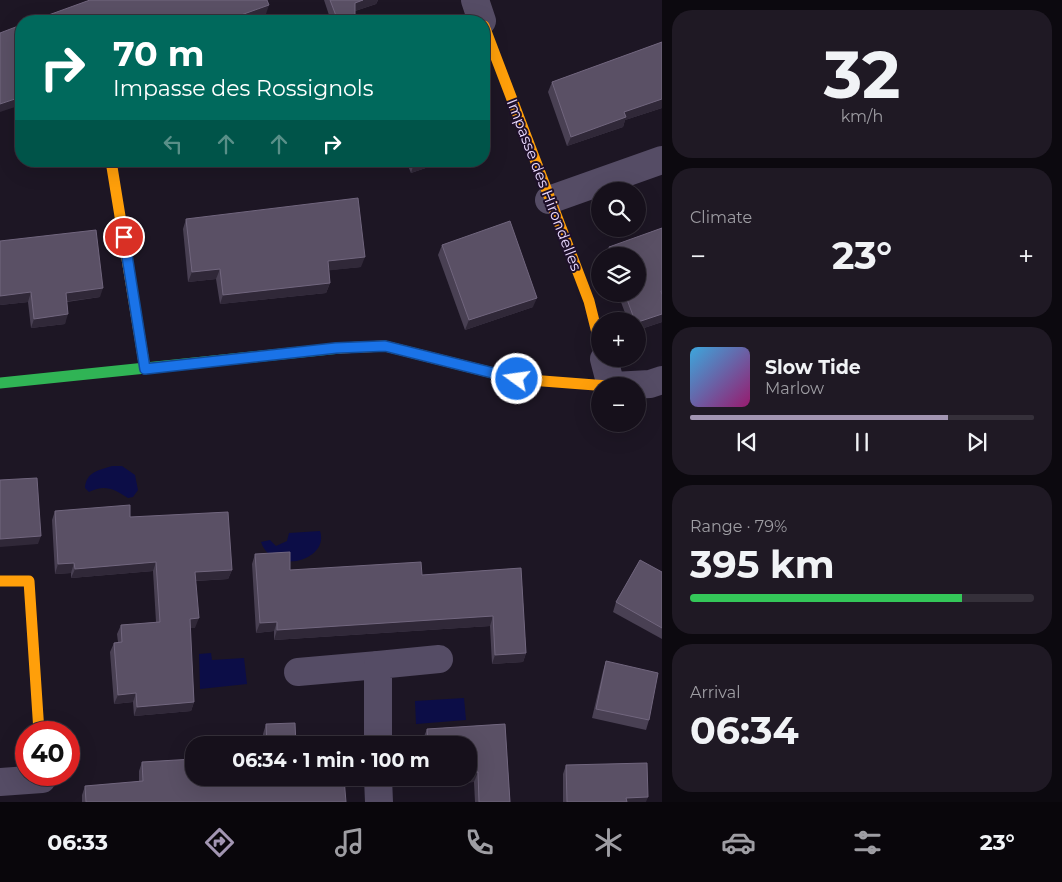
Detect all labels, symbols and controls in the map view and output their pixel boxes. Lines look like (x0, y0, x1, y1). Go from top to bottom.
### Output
text: 70 m (113, 32, 204, 75)
icon: right (30, 35, 95, 100)
text: 32 (824, 35, 900, 114)
text: Impasse des Rossignols (113, 75, 374, 102)
street label: Impasse des Hirondelles (503, 96, 586, 274)
text: km/h (841, 107, 883, 126)
icon: left (159, 130, 187, 158)
icon: ahead (212, 130, 240, 158)
icon: ahead (265, 130, 293, 158)
icon: right (318, 130, 346, 158)
map controls (591, 182, 646, 432)
button: search (591, 182, 646, 237)
text: Climate (690, 208, 752, 227)
pin (103, 216, 145, 258)
icon: arrive (110, 223, 138, 251)
text: 23° (832, 232, 892, 279)
text: − (690, 239, 706, 273)
text: + (1018, 239, 1034, 273)
button: layers (591, 247, 646, 302)
button: + (591, 312, 646, 367)
position arrow (490, 352, 542, 404)
text: Slow Tide (765, 356, 861, 379)
button: − (591, 377, 646, 432)
text: Marlow (765, 379, 824, 398)
icon: previous (733, 428, 761, 456)
icon: pause (848, 428, 876, 456)
icon: next (963, 428, 991, 456)
text: Range · 79% (690, 517, 787, 536)
text: 395 km (690, 541, 835, 588)
text: Arrival (690, 683, 740, 702)
text: 06:34 (690, 707, 799, 754)
speed limit sign: 40 (15, 721, 80, 786)
text: 06:34 · 1 min · 100 m (232, 749, 430, 772)
icon: directions (202, 825, 237, 860)
icon: music (332, 825, 367, 860)
icon: phone (462, 825, 497, 860)
icon: climate (591, 825, 626, 860)
icon: car (721, 825, 756, 860)
icon: filters (850, 825, 885, 860)
text: 06:33 (47, 829, 108, 856)
text: 23° (980, 829, 1015, 856)

